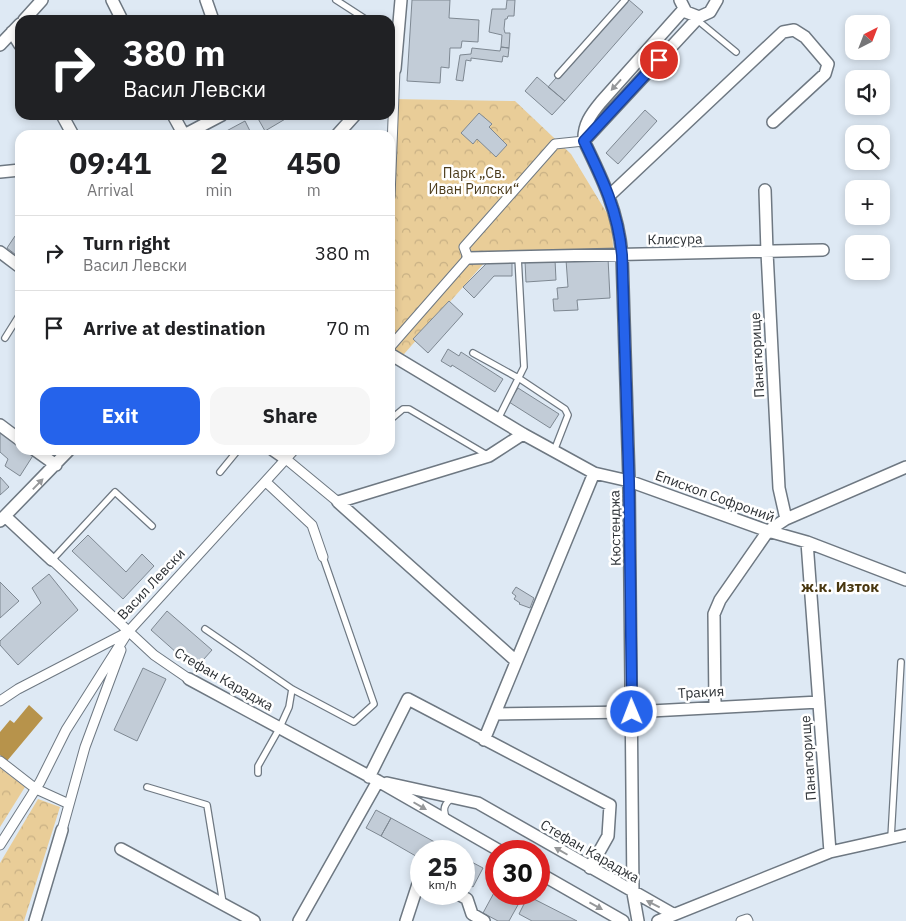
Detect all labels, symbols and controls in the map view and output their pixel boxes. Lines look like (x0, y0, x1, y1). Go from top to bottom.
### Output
north arrow (845, 15, 890, 60)
map controls (845, 15, 890, 280)
text: 380 m (123, 30, 226, 76)
icon: right (40, 35, 105, 100)
pin (638, 39, 680, 81)
icon: arrive (645, 46, 673, 74)
button: sound (845, 70, 890, 115)
text: Васил Левски (123, 74, 266, 103)
one-way arrow (610, 78, 622, 90)
button: search (845, 125, 890, 170)
text: 09:41 (69, 143, 151, 182)
text: 2 (210, 143, 228, 182)
text: 450 (287, 143, 341, 182)
park label: Парк „Св. Иван Рилски“ (429, 164, 520, 198)
text: Arrival (87, 180, 134, 200)
text: min (205, 180, 232, 200)
text: m (307, 180, 321, 200)
button: + (845, 180, 890, 225)
street label: Клисура (647, 230, 703, 248)
text: Turn right (83, 231, 170, 255)
button: − (845, 235, 890, 280)
icon: right (40, 239, 68, 267)
text: 380 m (315, 241, 370, 265)
text: Васил Левски (83, 255, 187, 275)
street label: Панагюрище (746, 312, 768, 398)
icon: arrive (40, 314, 68, 342)
text: Arrive at destination (83, 316, 266, 340)
text: 70 m (326, 316, 370, 340)
button: Exit (40, 387, 200, 445)
button: Share (210, 387, 370, 445)
street label: Епископ Софроний (653, 466, 777, 526)
one-way arrow (32, 478, 44, 490)
street label: Кюстенджа (605, 489, 625, 566)
street label: Васил Левски (113, 545, 189, 623)
district label: ж.к. Изток (801, 577, 879, 596)
street label: Стефан Караджа (171, 643, 277, 715)
street label: Тракия (677, 682, 725, 702)
position arrow (605, 685, 657, 737)
street label: Панагюрище (796, 714, 820, 801)
one-way arrow (414, 801, 427, 810)
street label: Стефан Караджа (537, 815, 643, 887)
speed limit sign: 30 (485, 840, 550, 905)
one-way arrow (554, 847, 567, 856)
text: 25 (427, 850, 458, 883)
text: km/h (428, 877, 457, 892)
one-way arrow (646, 900, 660, 908)
one-way arrow (590, 901, 603, 910)

